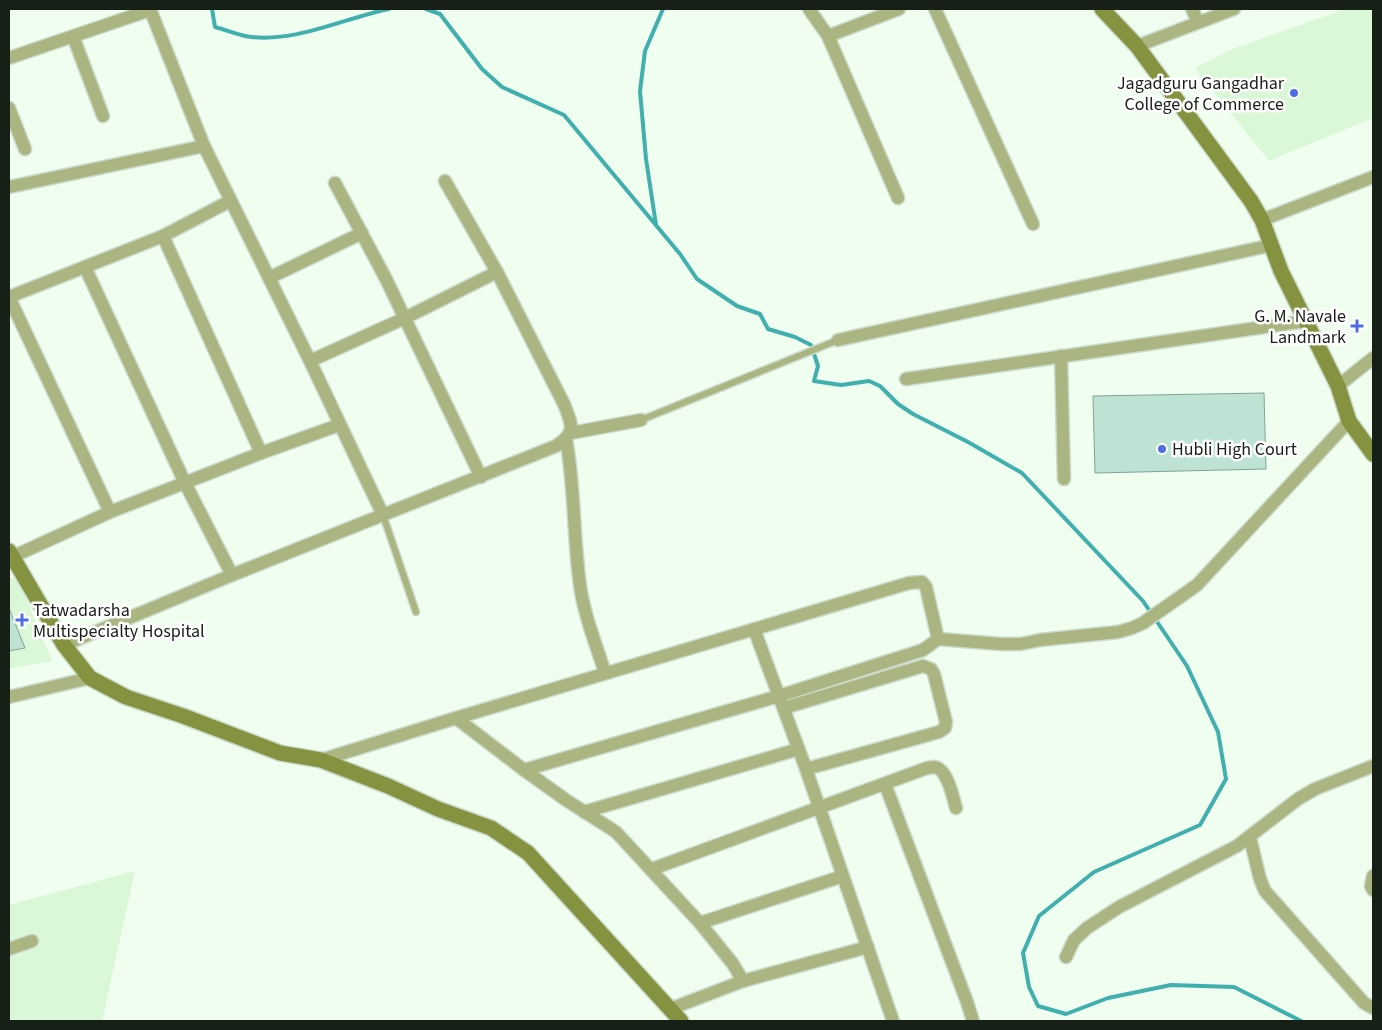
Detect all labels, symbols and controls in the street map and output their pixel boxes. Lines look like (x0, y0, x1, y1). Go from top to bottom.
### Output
place label: Jagadguru Gangadhar College of Commerce (1117, 71, 1285, 117)
marker: Jagadguru Gangadhar College of Commerce (1288, 87, 1300, 99)
place label: G. M. Navale Landmark (1254, 304, 1346, 350)
marker: G. M. Navale Landmark (1350, 319, 1364, 333)
place label: Hubli High Court (1172, 437, 1297, 462)
marker: Hubli High Court (1156, 443, 1168, 455)
place label: Tatwadarsha Multispecialty Hospital (33, 598, 205, 644)
marker: Tatwadarsha Multispecialty Hospital (15, 613, 29, 627)

